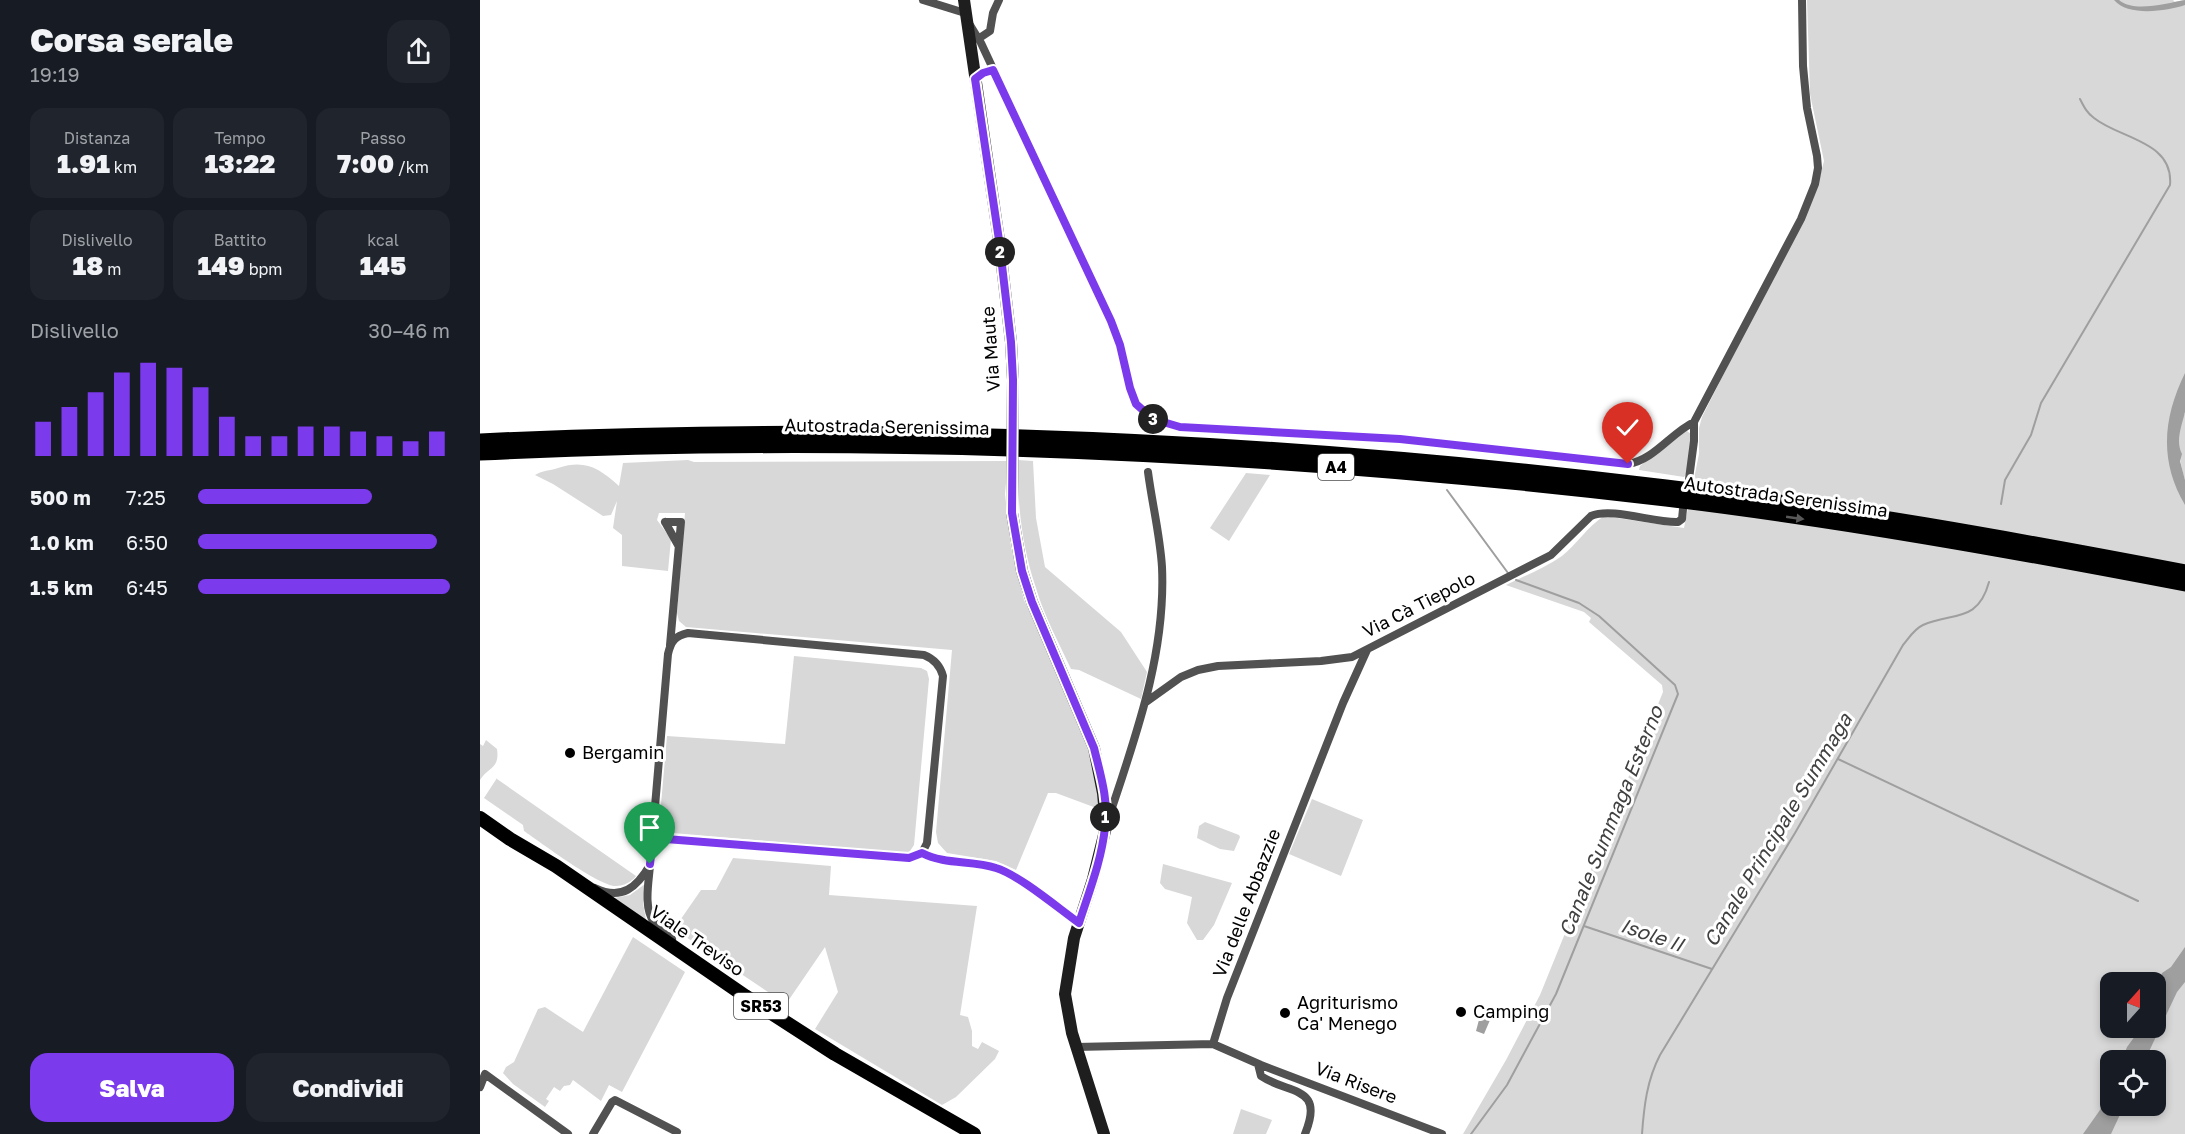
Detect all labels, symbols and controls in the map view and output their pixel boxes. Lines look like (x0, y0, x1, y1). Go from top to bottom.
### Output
text: Corsa serale (30, 20, 233, 59)
button: share (387, 20, 450, 83)
text: 19:19 (30, 62, 80, 86)
text: Distanza (64, 128, 130, 148)
text: Tempo (214, 128, 266, 148)
text: Passo (360, 128, 406, 148)
text: 1.91 (57, 148, 110, 179)
text: 13:22 (205, 148, 275, 179)
text: 7:00 (337, 148, 394, 179)
text: km (110, 157, 137, 177)
text: /km (394, 157, 429, 177)
text: Dislivello (62, 230, 132, 250)
text: Battito (214, 230, 266, 250)
text: kcal (367, 230, 399, 250)
pin: 2 (985, 237, 1015, 267)
text: 2 (995, 242, 1005, 262)
text: 18 (73, 250, 103, 281)
text: 149 (198, 250, 245, 281)
text: 145 (360, 250, 406, 281)
text: m (103, 259, 121, 279)
text: bpm (245, 259, 282, 279)
street label: Via Maute (976, 306, 1004, 393)
text: Dislivello (30, 318, 119, 342)
text: 30–46 m (368, 318, 450, 342)
pin (1602, 402, 1653, 464)
pin: 3 (1138, 404, 1168, 434)
text: 3 (1148, 409, 1158, 429)
icon: check (1611, 411, 1644, 444)
street label: Autostrada Serenissima (784, 413, 990, 439)
road number: A4 (1318, 454, 1354, 480)
street label: Autostrada Serenissima (1683, 471, 1889, 521)
text: 500 m (30, 485, 91, 509)
text: 7:25 (126, 485, 166, 509)
one-way arrow (1785, 513, 1804, 522)
text: 1.0 km (30, 530, 94, 554)
text: 6:50 (126, 530, 168, 554)
street label: Via Cà Tiepolo (1359, 566, 1478, 642)
text: 1.5 km (30, 575, 93, 599)
text: 6:45 (126, 575, 168, 599)
water label: Canale Summaga Esterno (1553, 701, 1669, 940)
water label: Canale Principale Summaga (1698, 708, 1858, 951)
place label: Bergamin (582, 741, 664, 763)
marker: Bergamin (563, 746, 577, 760)
pin (624, 802, 675, 864)
pin: 1 (1090, 802, 1120, 832)
text: 1 (1101, 807, 1109, 827)
icon: arrive (633, 811, 666, 844)
street label: Via delle Abbazzie (1208, 825, 1285, 980)
street label: Viale Treviso (647, 900, 749, 981)
water label: Isole II (1618, 912, 1688, 956)
north arrow (2100, 972, 2166, 1038)
map controls (2100, 972, 2166, 1116)
place label: Agriturismo Ca' Menego (1297, 991, 1398, 1034)
road number: SR53 (734, 993, 788, 1019)
place label: Camping (1473, 1000, 1549, 1022)
marker: Camping (1454, 1005, 1468, 1019)
marker: Agriturismo Ca' Menego (1278, 1006, 1292, 1020)
button: locate (2100, 1050, 2166, 1116)
button: Salva (30, 1053, 234, 1122)
button: Condividi (246, 1053, 450, 1122)
street label: Via Risere (1312, 1056, 1400, 1108)

